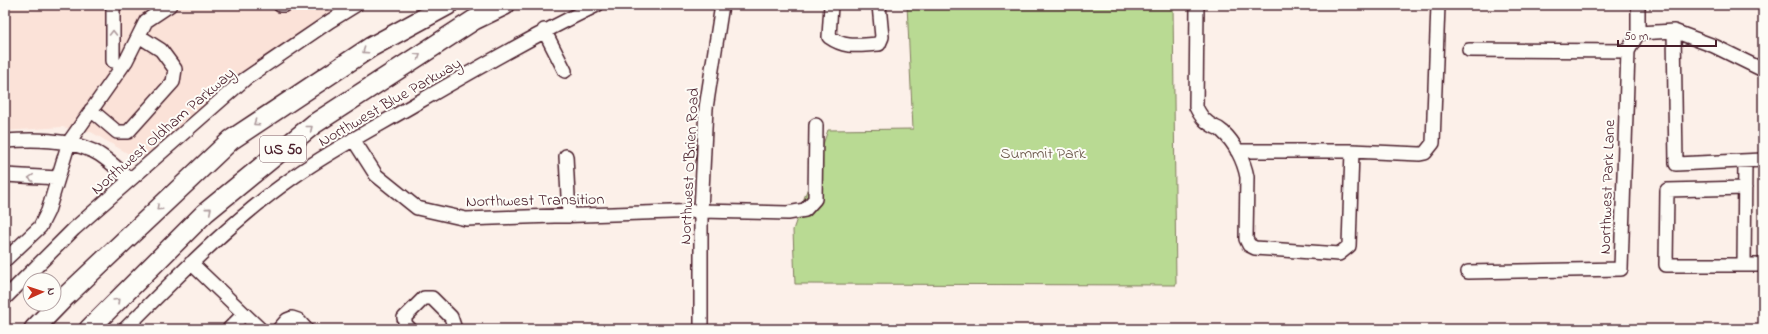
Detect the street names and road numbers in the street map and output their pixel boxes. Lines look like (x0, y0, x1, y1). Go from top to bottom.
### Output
street label: Northwest Blue Parkway (314, 52, 466, 154)
street label: Northwest Oldham Parkway (86, 62, 241, 201)
street label: Northwest O'Brien Road (674, 87, 706, 245)
street label: Northwest Park Lane (1594, 118, 1622, 255)
road number: US 50 (260, 136, 306, 162)
street label: Northwest Transition (466, 188, 605, 214)

